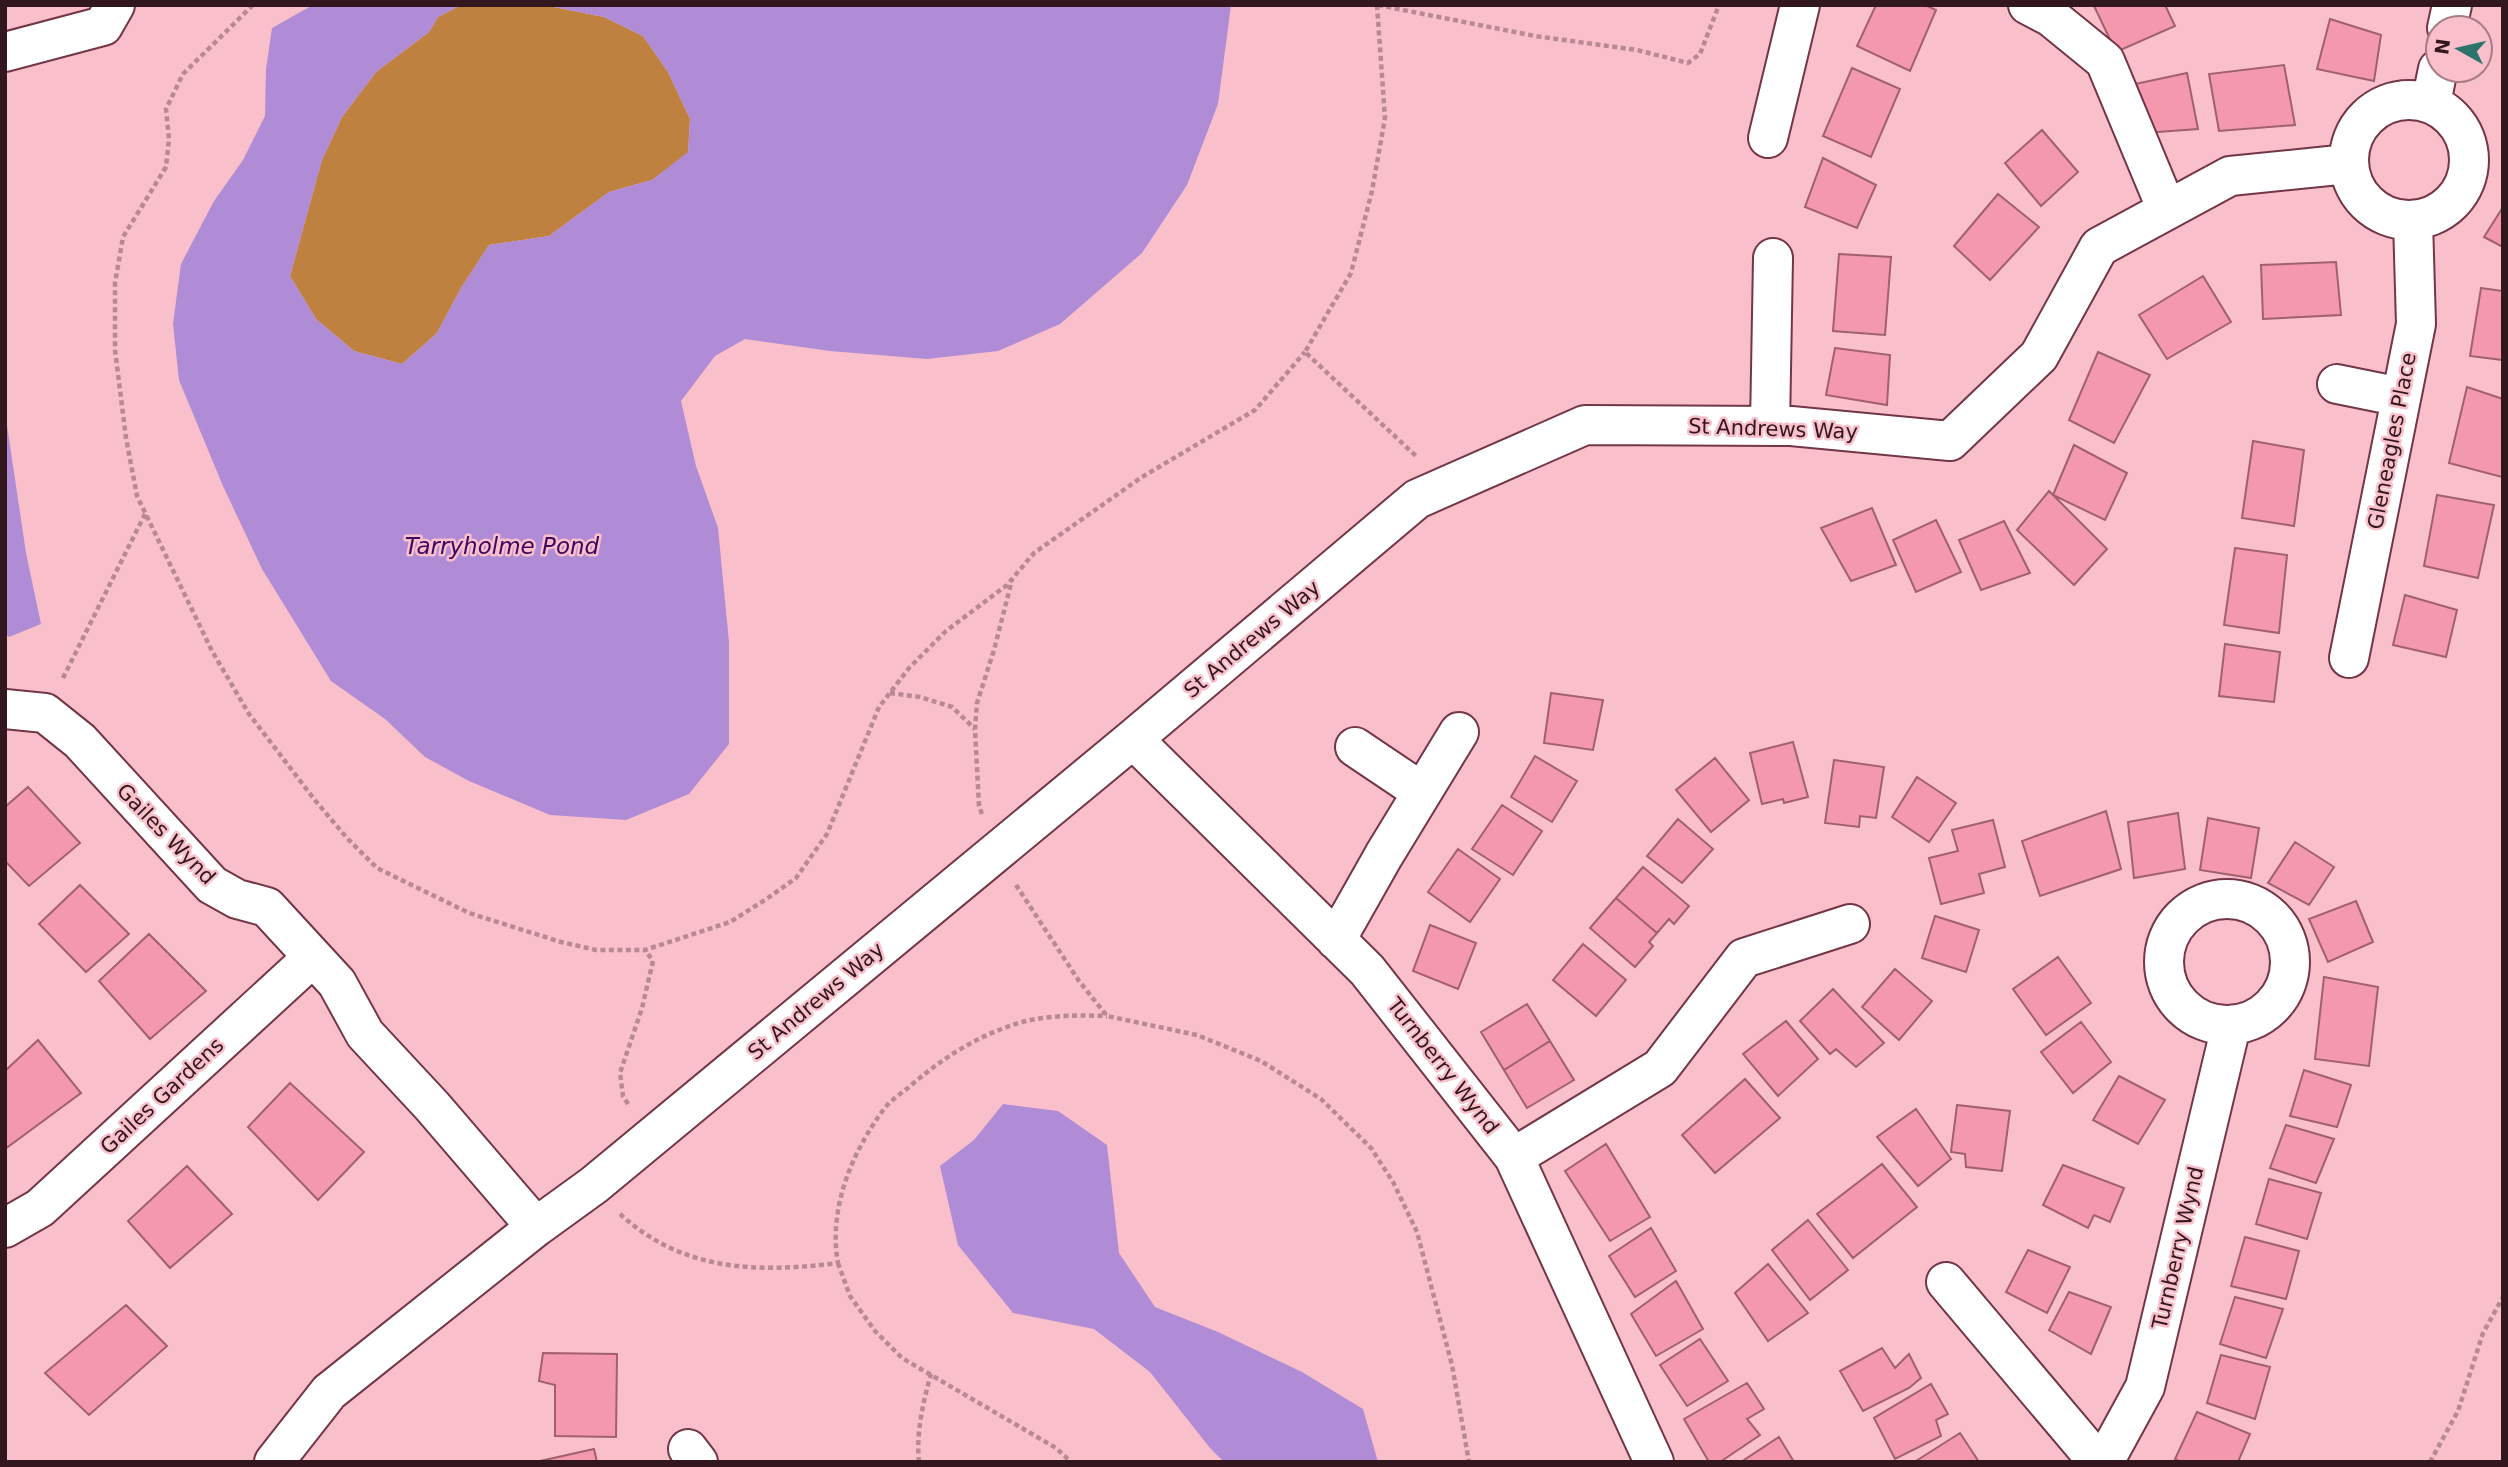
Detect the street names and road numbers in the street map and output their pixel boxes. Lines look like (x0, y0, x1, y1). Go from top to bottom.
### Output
street label: Gleneagles Place (2363, 351, 2421, 531)
street label: St Andrews Way (1688, 414, 1858, 444)
street label: St Andrews Way (1179, 575, 1325, 703)
street label: Gailes Wynd (112, 779, 220, 889)
street label: St Andrews Way (743, 937, 889, 1065)
street label: Turnberry Wynd (1382, 992, 1504, 1139)
street label: Gailes Gardens (96, 1033, 228, 1159)
street label: Turnberry Wynd (2147, 1164, 2208, 1333)

